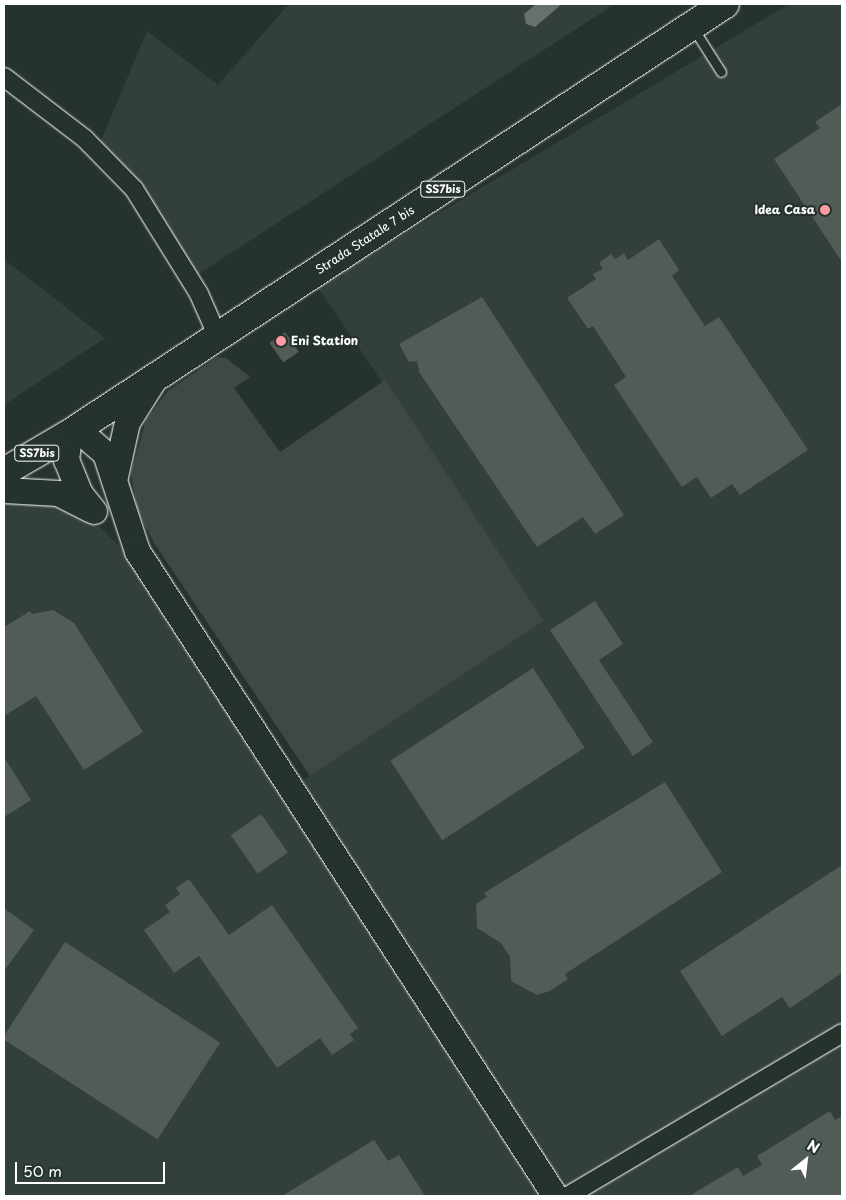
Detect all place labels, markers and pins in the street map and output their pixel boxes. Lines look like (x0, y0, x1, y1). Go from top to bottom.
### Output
place label: Idea Casa (754, 203, 815, 217)
marker: Idea Casa (819, 204, 831, 216)
place label: Eni Station (291, 334, 359, 348)
marker: Eni Station (275, 335, 287, 347)

